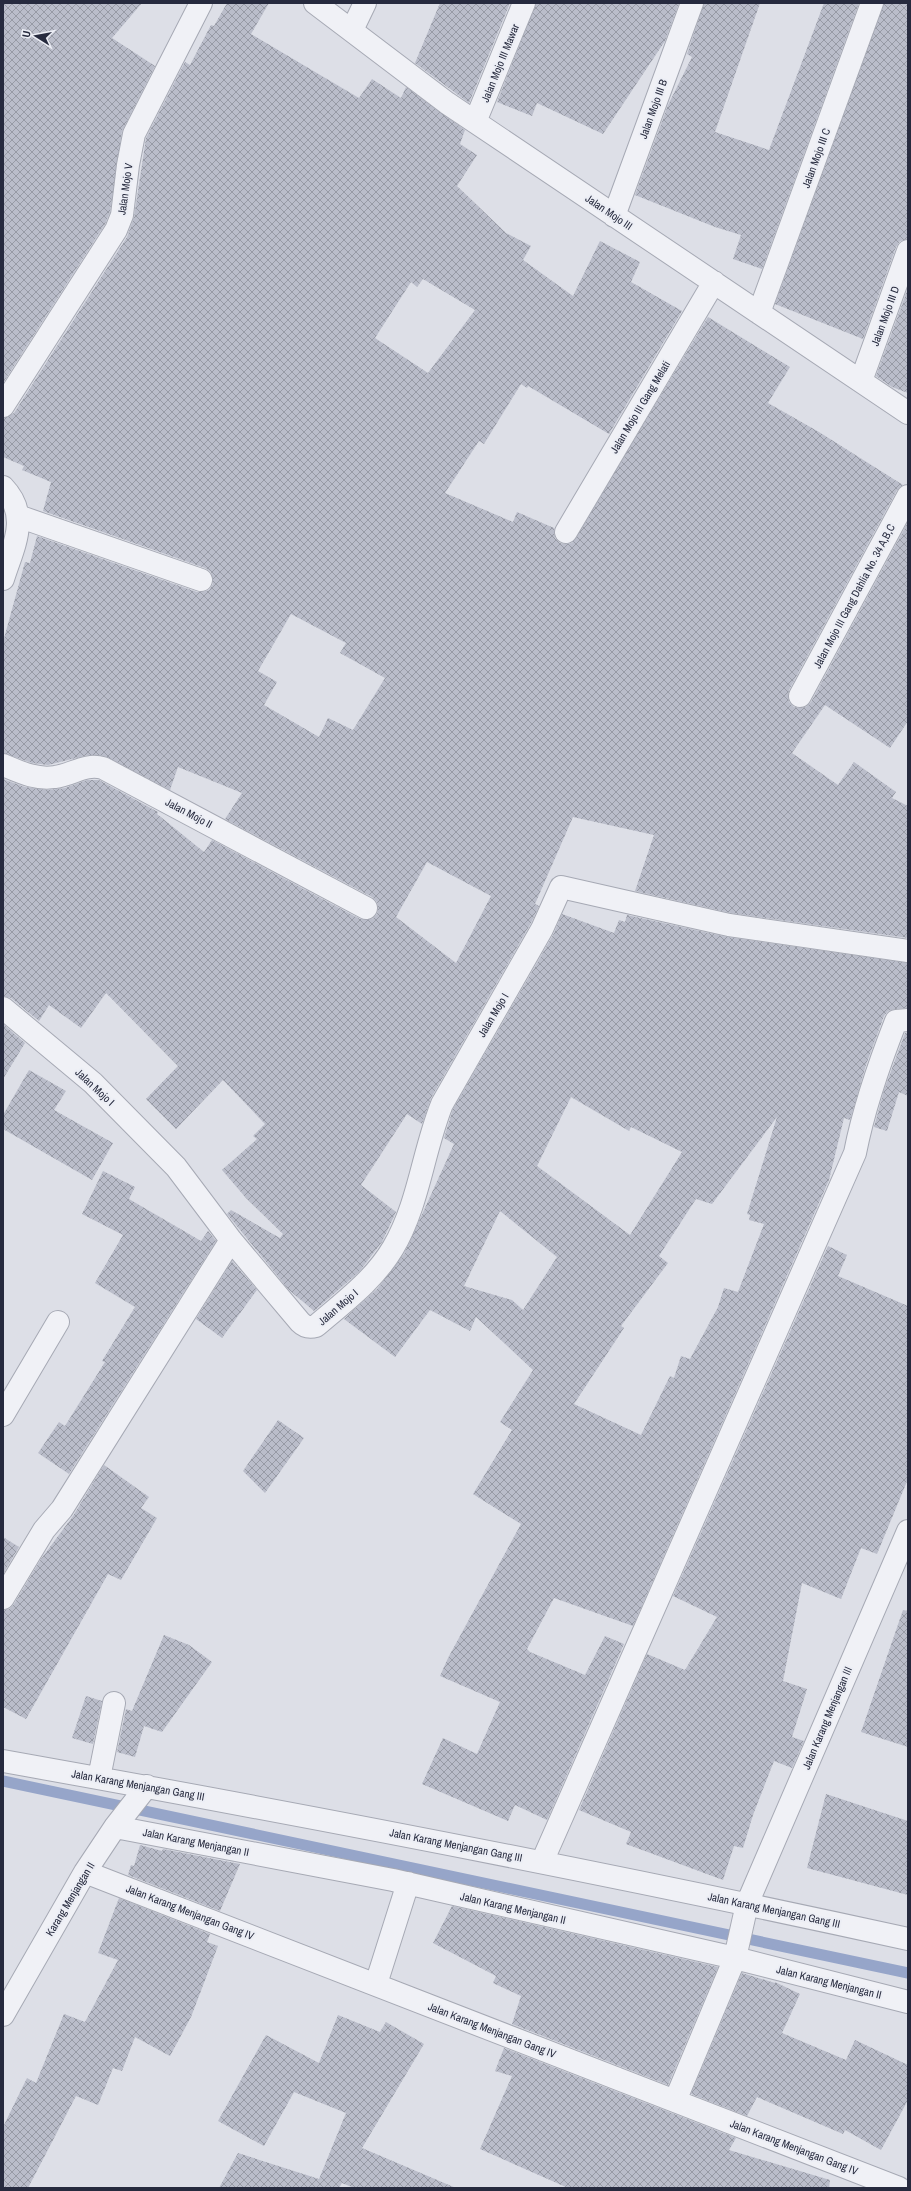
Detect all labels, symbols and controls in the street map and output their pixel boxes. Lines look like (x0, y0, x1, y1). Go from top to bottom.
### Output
north arrow (16, 16, 56, 56)
street label: Jalan Mojo III Mawar (478, 22, 522, 104)
text: U (19, 30, 34, 39)
street label: Jalan Mojo III B (636, 77, 670, 141)
street label: Jalan Mojo III C (799, 126, 833, 190)
street label: Jalan Mojo V (114, 162, 136, 216)
street label: Jalan Mojo III (583, 191, 635, 233)
street label: Jalan Mojo III D (868, 284, 902, 348)
street label: Jalan Mojo III Gang Melati (607, 358, 673, 456)
street label: Jalan Mojo III Gang Dahlia No. 34 A,B,C (810, 521, 898, 671)
street label: Jalan Mojo II (163, 795, 215, 831)
street label: Jalan Mojo I (474, 991, 512, 1039)
street label: Jalan Mojo I (72, 1065, 118, 1109)
street label: Jalan Mojo I (315, 1286, 361, 1328)
street label: Jalan Karang Menjangan III (799, 1664, 855, 1772)
street label: Jalan Karang Menjangan Gang III (70, 1766, 206, 1804)
street label: Jalan Karang Menjangan II (142, 1825, 250, 1859)
street label: Jalan Karang Menjangan Gang III (388, 1825, 524, 1865)
street label: Karang Menjangan II (42, 1860, 98, 1938)
street label: Jalan Karang Menjangan Gang IV (124, 1881, 256, 1943)
street label: Jalan Karang Menjangan II (459, 1889, 567, 1927)
street label: Jalan Karang Menjangan Gang III (707, 1889, 841, 1931)
street label: Jalan Karang Menjangan II (775, 1962, 883, 2002)
street label: Jalan Karang Menjangan Gang IV (426, 1999, 558, 2061)
street label: Jalan Karang Menjangan Gang IV (728, 2116, 860, 2178)

